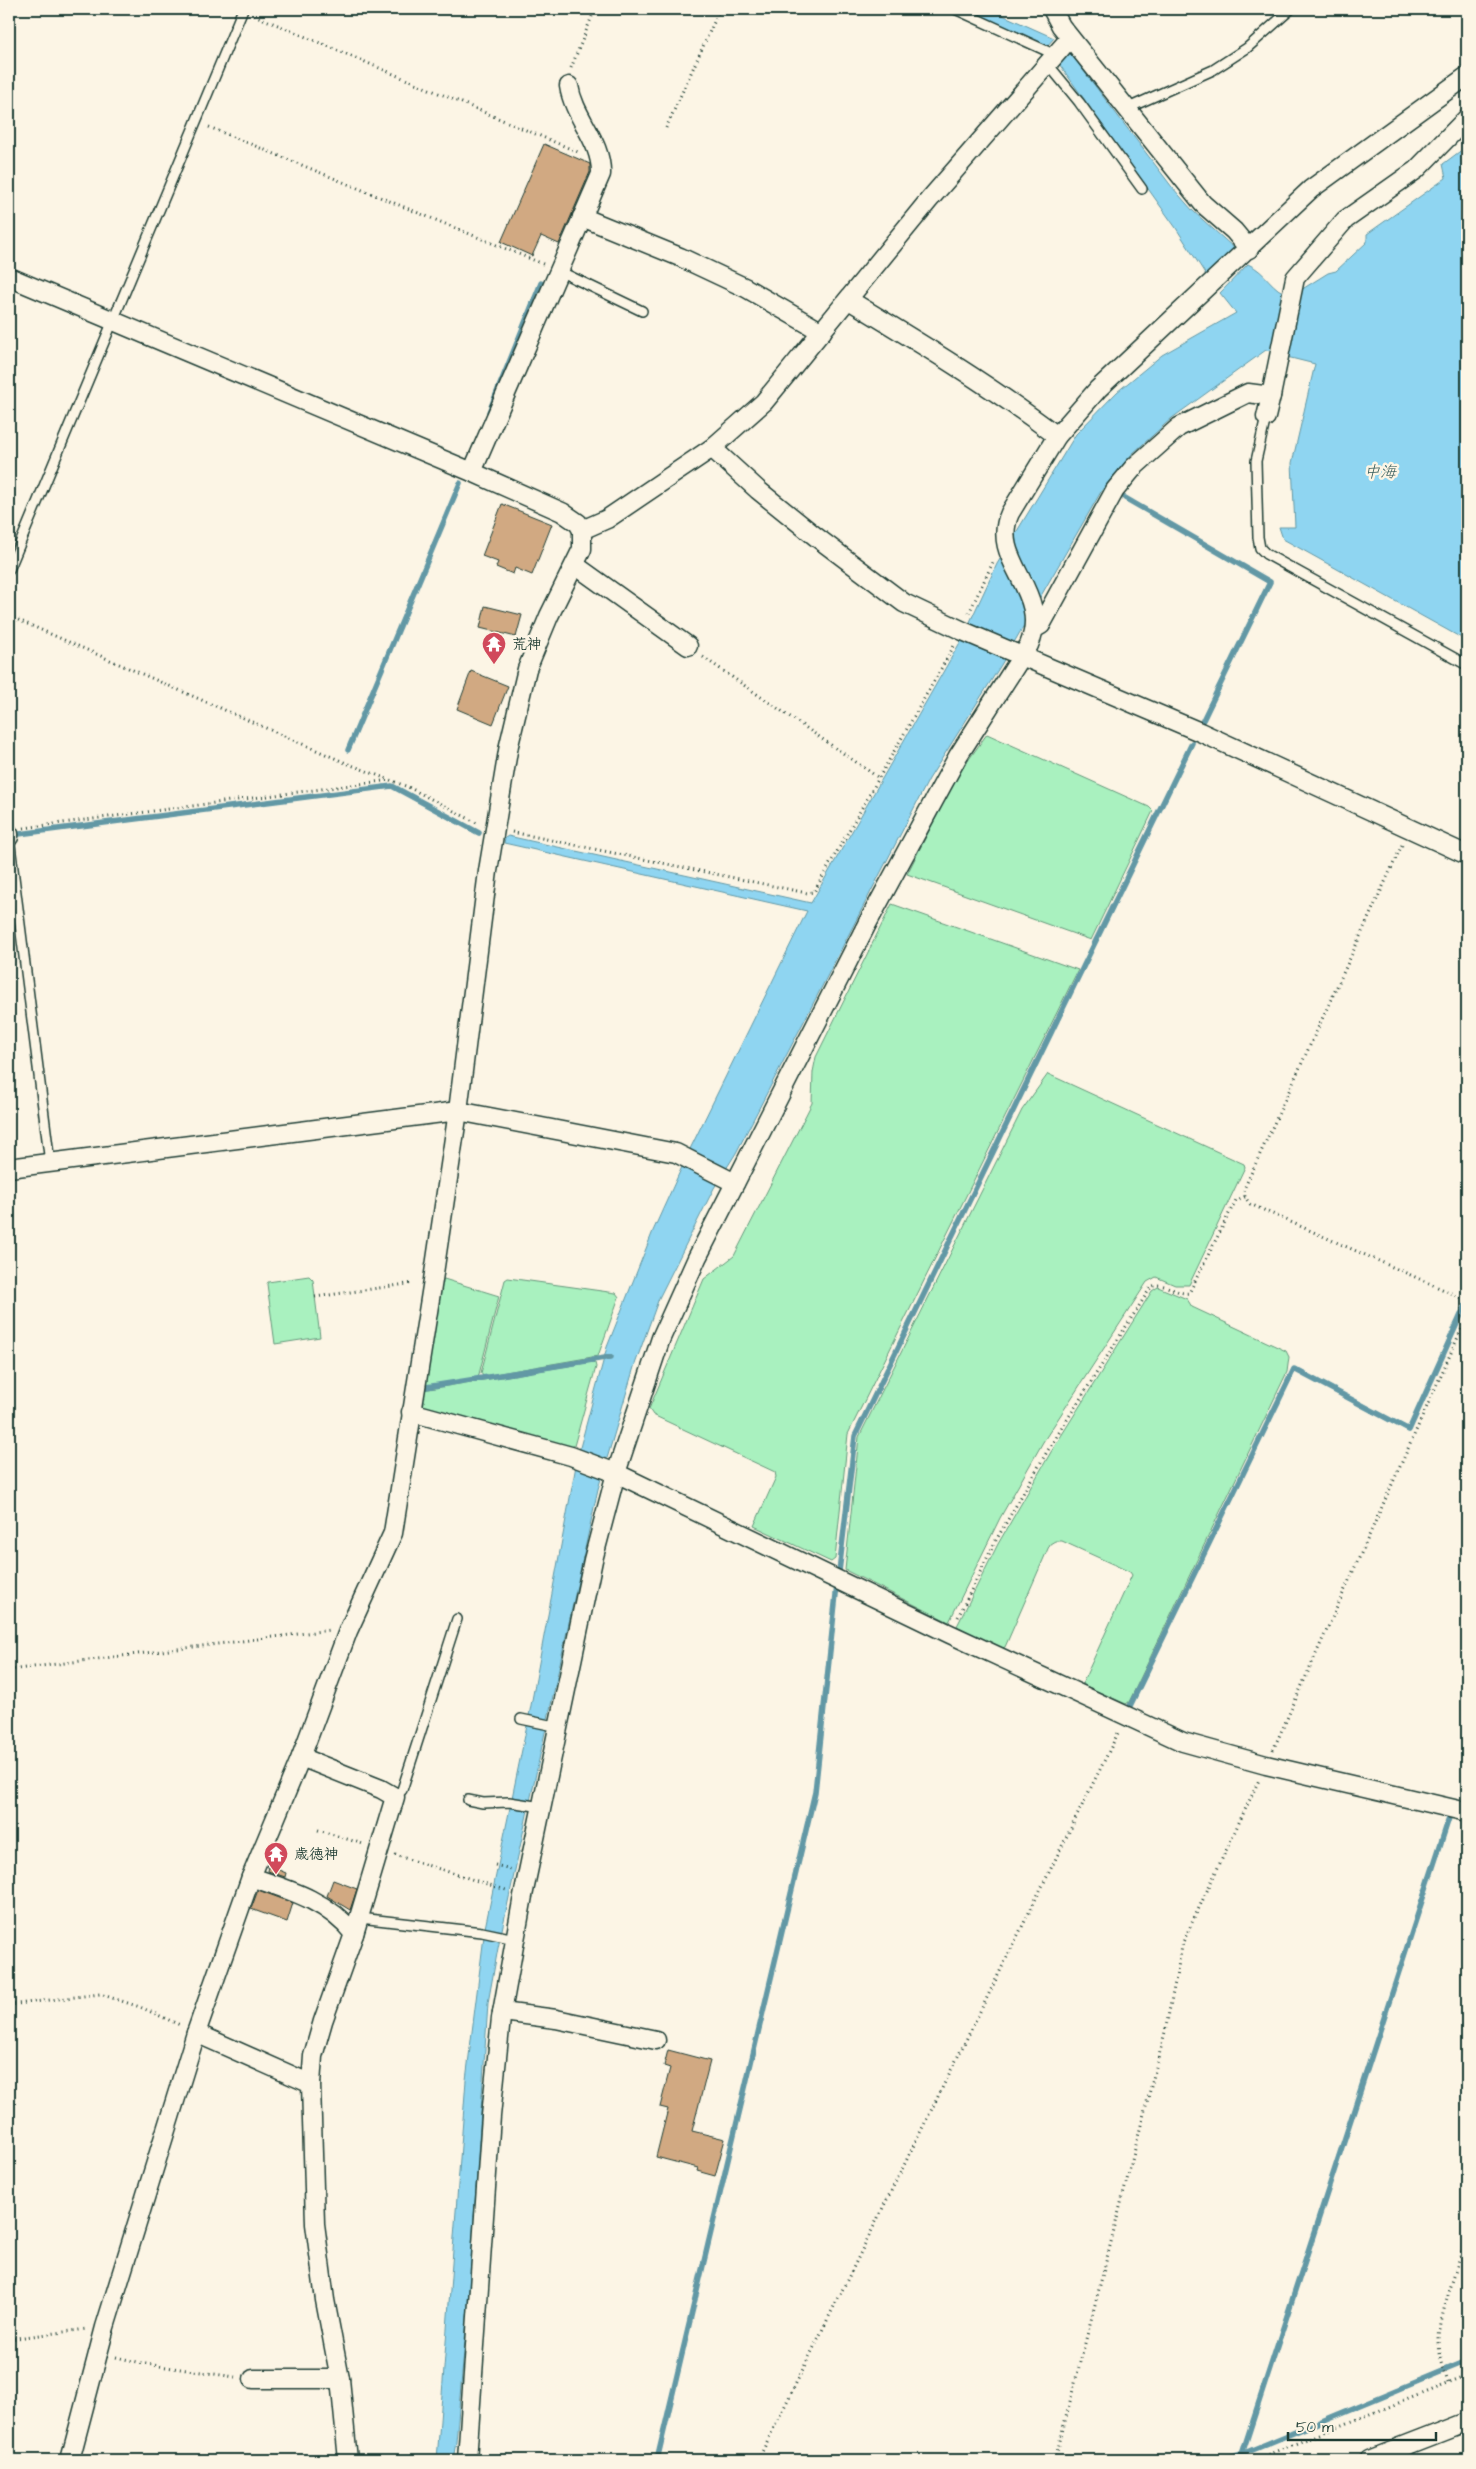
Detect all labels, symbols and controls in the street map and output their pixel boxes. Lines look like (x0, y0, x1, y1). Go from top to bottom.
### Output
water label: 中海 (1364, 461, 1397, 483)
temple icon: 荒神 (481, 631, 507, 665)
place label: 荒神 (512, 634, 542, 655)
temple icon: 歳徳神 (263, 1841, 289, 1875)
place label: 歳徳神 (294, 1844, 339, 1865)
scale bar (1288, 2409, 1436, 2441)
text: 50 m (1296, 2417, 1334, 2438)

